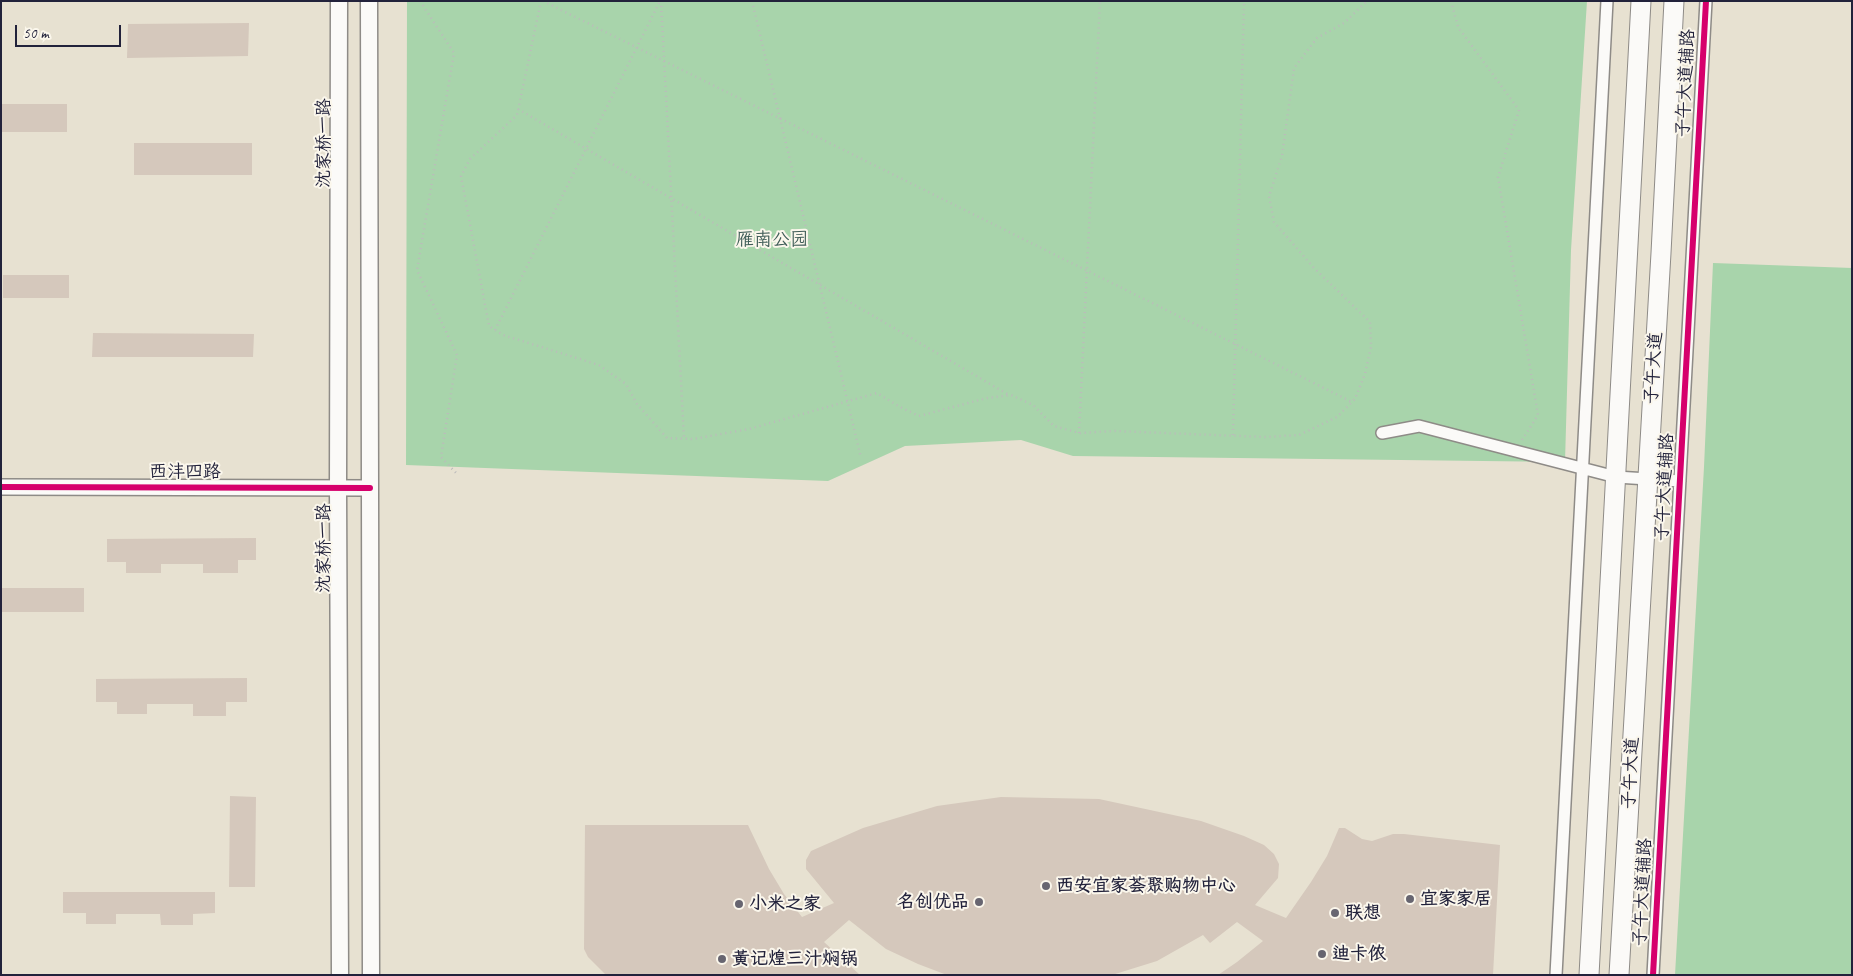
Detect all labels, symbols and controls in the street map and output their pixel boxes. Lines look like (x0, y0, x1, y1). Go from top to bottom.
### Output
scale bar (18, 15, 124, 47)
text: 50 m (23, 24, 49, 43)
street label: 子午大道辅路 (1672, 29, 1700, 137)
street label: 沈家桥一路 (313, 98, 335, 188)
park label: 雁南公园 (736, 229, 808, 251)
street label: 子午大道 (1641, 331, 1667, 405)
street label: 子午大道辅路 (1651, 433, 1679, 541)
street label: 西沣四路 (149, 461, 221, 483)
street label: 沈家桥一路 (313, 503, 335, 593)
street label: 子午大道 (1618, 736, 1644, 810)
street label: 子午大道辅路 (1629, 838, 1657, 946)
place label: 西安宜家荟聚购物中心 (1056, 875, 1236, 897)
marker: 西安宜家荟聚购物中心 (1040, 880, 1052, 892)
place label: 宜家家居 (1420, 888, 1492, 910)
place label: 名创优品 (897, 891, 969, 913)
place label: 小米之家 (749, 893, 821, 915)
marker: 宜家家居 (1404, 893, 1416, 905)
marker: 名创优品 (973, 896, 985, 908)
marker: 小米之家 (733, 898, 745, 910)
place label: 联想 (1345, 902, 1381, 924)
marker: 联想 (1329, 907, 1341, 919)
place label: 迪卡侬 (1332, 943, 1386, 965)
place label: 黄记煌三汁焖锅 (732, 948, 858, 970)
marker: 迪卡侬 (1316, 948, 1328, 960)
marker: 黄记煌三汁焖锅 (716, 953, 728, 965)

